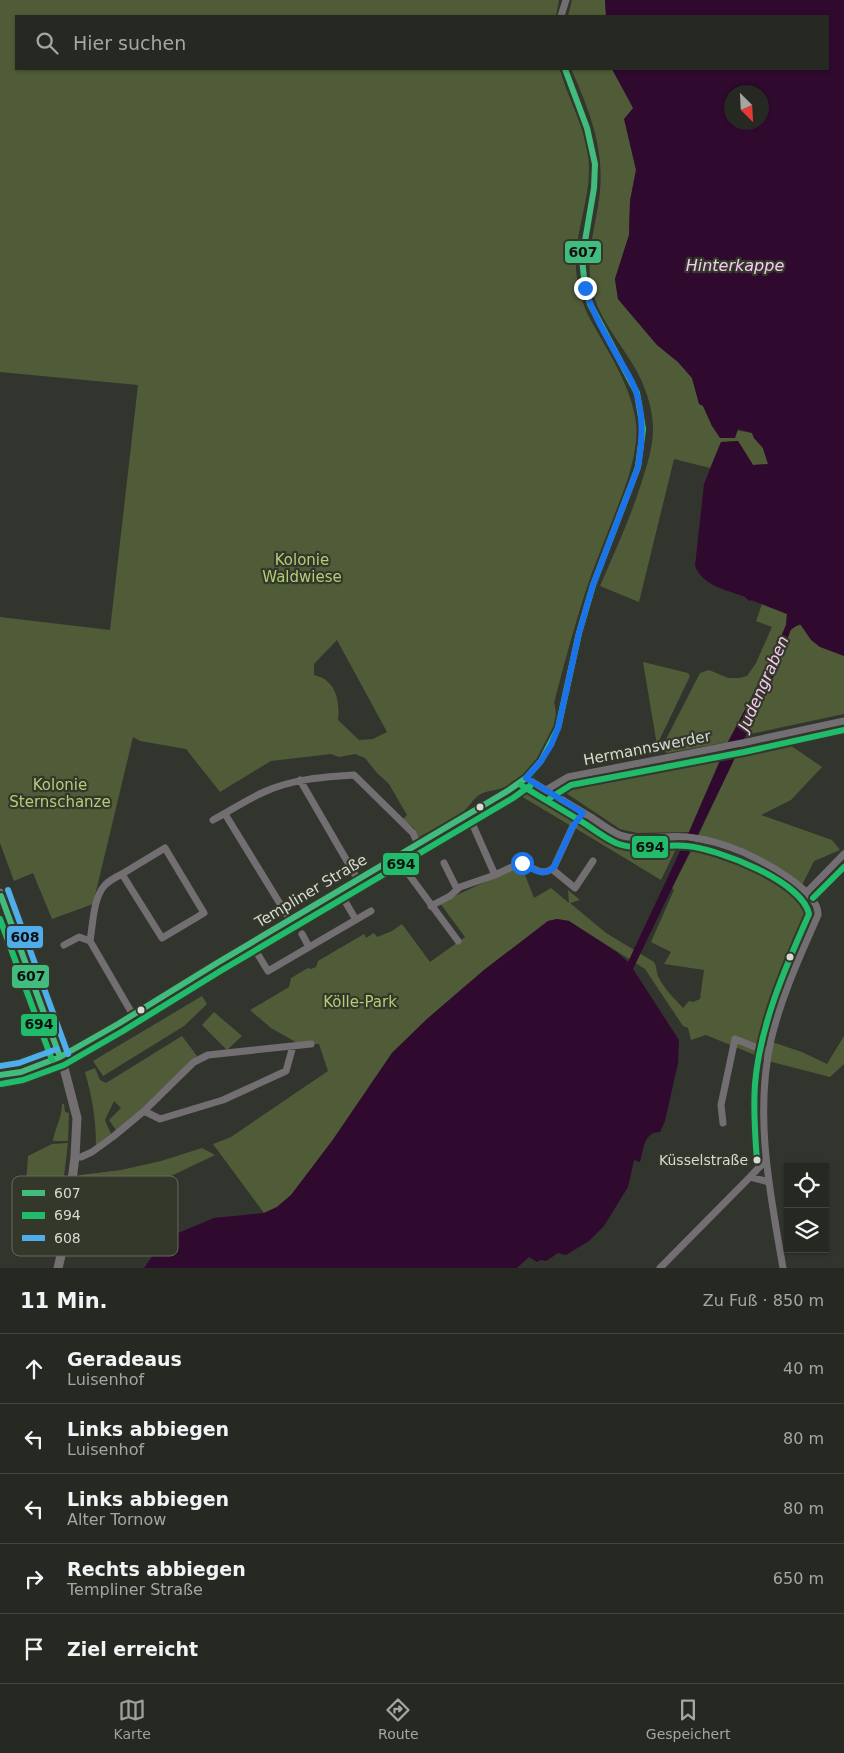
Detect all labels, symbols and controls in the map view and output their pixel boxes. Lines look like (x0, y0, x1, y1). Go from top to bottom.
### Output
search box (15, 15, 829, 70)
icon: search (33, 29, 61, 57)
text: Hier suchen (73, 32, 186, 54)
north arrow (724, 85, 769, 130)
line badge: 607 (564, 240, 602, 264)
text: 607 (568, 244, 598, 260)
water label: Hinterkappe (686, 256, 784, 275)
route end (574, 277, 597, 300)
park label: Kolonie Waldwiese (262, 551, 342, 586)
water label: Judengraben (733, 633, 793, 736)
street label: Hermannswerder (582, 727, 713, 769)
park label: Kolonie Sternschanze (9, 776, 111, 811)
unlabelled marker (475, 802, 485, 812)
line badge: 694 (631, 835, 669, 859)
text: 694 (635, 839, 665, 855)
street label: Templiner Straße (251, 850, 370, 932)
line badge: 694 (382, 852, 420, 876)
route start (511, 852, 534, 875)
text: 694 (386, 856, 416, 872)
line badge: 608 (6, 925, 44, 949)
text: 608 (10, 929, 40, 945)
unlabelled marker (785, 952, 795, 962)
line badge: 607 (11, 964, 50, 989)
text: 607 (16, 968, 46, 984)
park label: Kölle-Park (323, 993, 397, 1011)
unlabelled marker (136, 1005, 146, 1015)
line badge: 694 (20, 1013, 58, 1037)
text: 694 (24, 1016, 54, 1032)
place label: Küsselstraße (659, 1152, 748, 1168)
marker: Küsselstraße (752, 1155, 762, 1165)
map controls (784, 1163, 829, 1253)
button: locate (784, 1163, 829, 1208)
legend (12, 1176, 178, 1256)
text: 607 (54, 1185, 81, 1201)
text: 694 (54, 1207, 81, 1223)
button: layers (784, 1208, 829, 1253)
text: 608 (54, 1230, 81, 1246)
text: 11 Min. (20, 1289, 108, 1313)
text: Zu Fuß · 850 m (703, 1291, 824, 1310)
text: Geradeaus (67, 1348, 182, 1370)
icon: ahead (20, 1355, 48, 1383)
text: 40 m (783, 1359, 824, 1378)
text: Luisenhof (67, 1370, 144, 1389)
text: Links abbiegen (67, 1418, 229, 1440)
icon: left (20, 1425, 48, 1453)
text: 80 m (783, 1429, 824, 1448)
text: Luisenhof (67, 1440, 144, 1459)
text: Links abbiegen (67, 1488, 229, 1510)
icon: left (20, 1495, 48, 1523)
text: 80 m (783, 1499, 824, 1518)
text: Alter Tornow (67, 1510, 166, 1529)
text: Rechts abbiegen (67, 1558, 246, 1580)
icon: right (20, 1565, 48, 1593)
text: 650 m (773, 1569, 824, 1588)
text: Templiner Straße (67, 1580, 203, 1599)
icon: arrive (20, 1635, 48, 1663)
text: Ziel erreicht (67, 1638, 198, 1660)
tab: Karte (114, 1696, 151, 1742)
tab: Route (378, 1696, 419, 1742)
tab: Gespeichert (646, 1696, 730, 1742)

